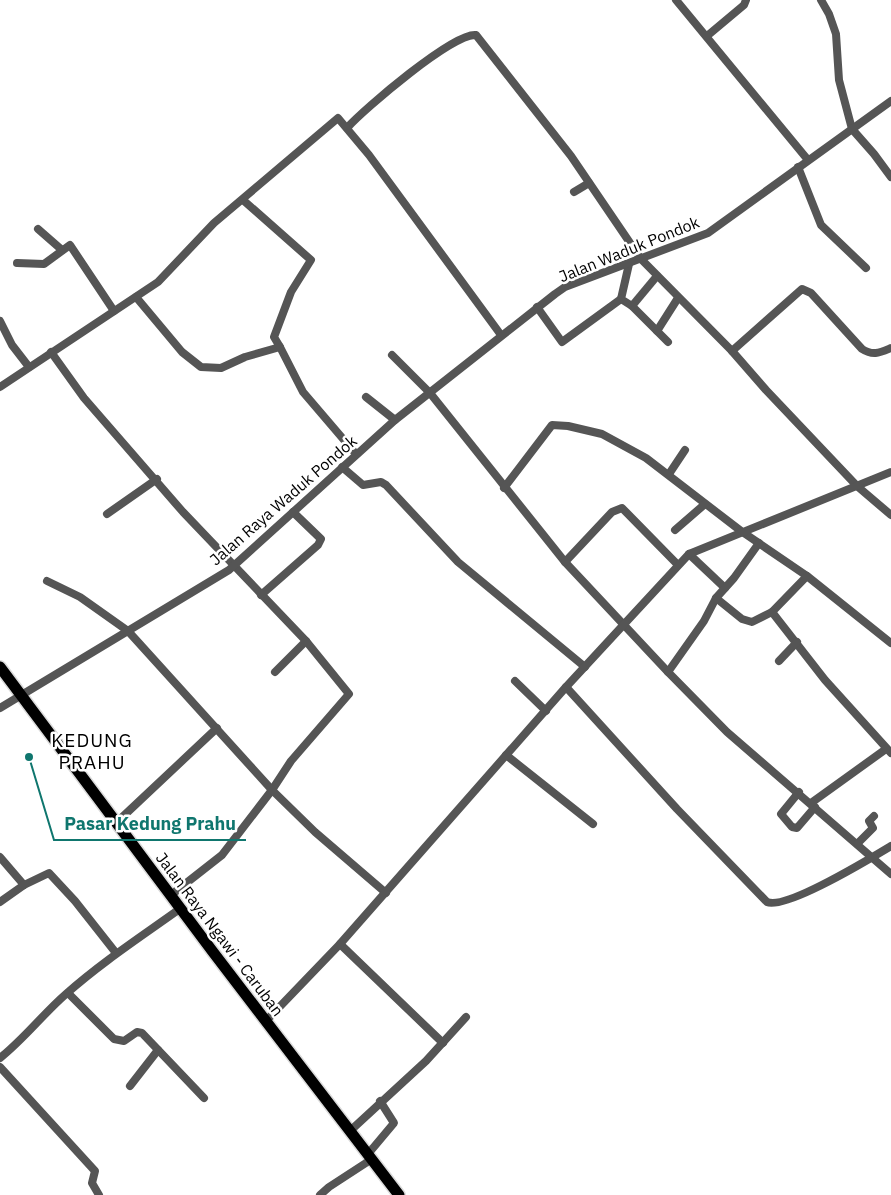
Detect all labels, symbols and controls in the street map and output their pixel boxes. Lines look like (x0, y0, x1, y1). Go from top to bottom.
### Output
street label: Jalan Waduk Pondok (556, 211, 703, 286)
street label: Jalan Raya Waduk Pondok (205, 430, 361, 569)
district label: KEDUNG PRAHU (51, 728, 133, 774)
callout: Pasar Kedung Prahu (54, 807, 246, 840)
text: Pasar Kedung Prahu (64, 812, 236, 835)
street label: Jalan Raya Ngawi - Caruban (152, 848, 288, 1020)

